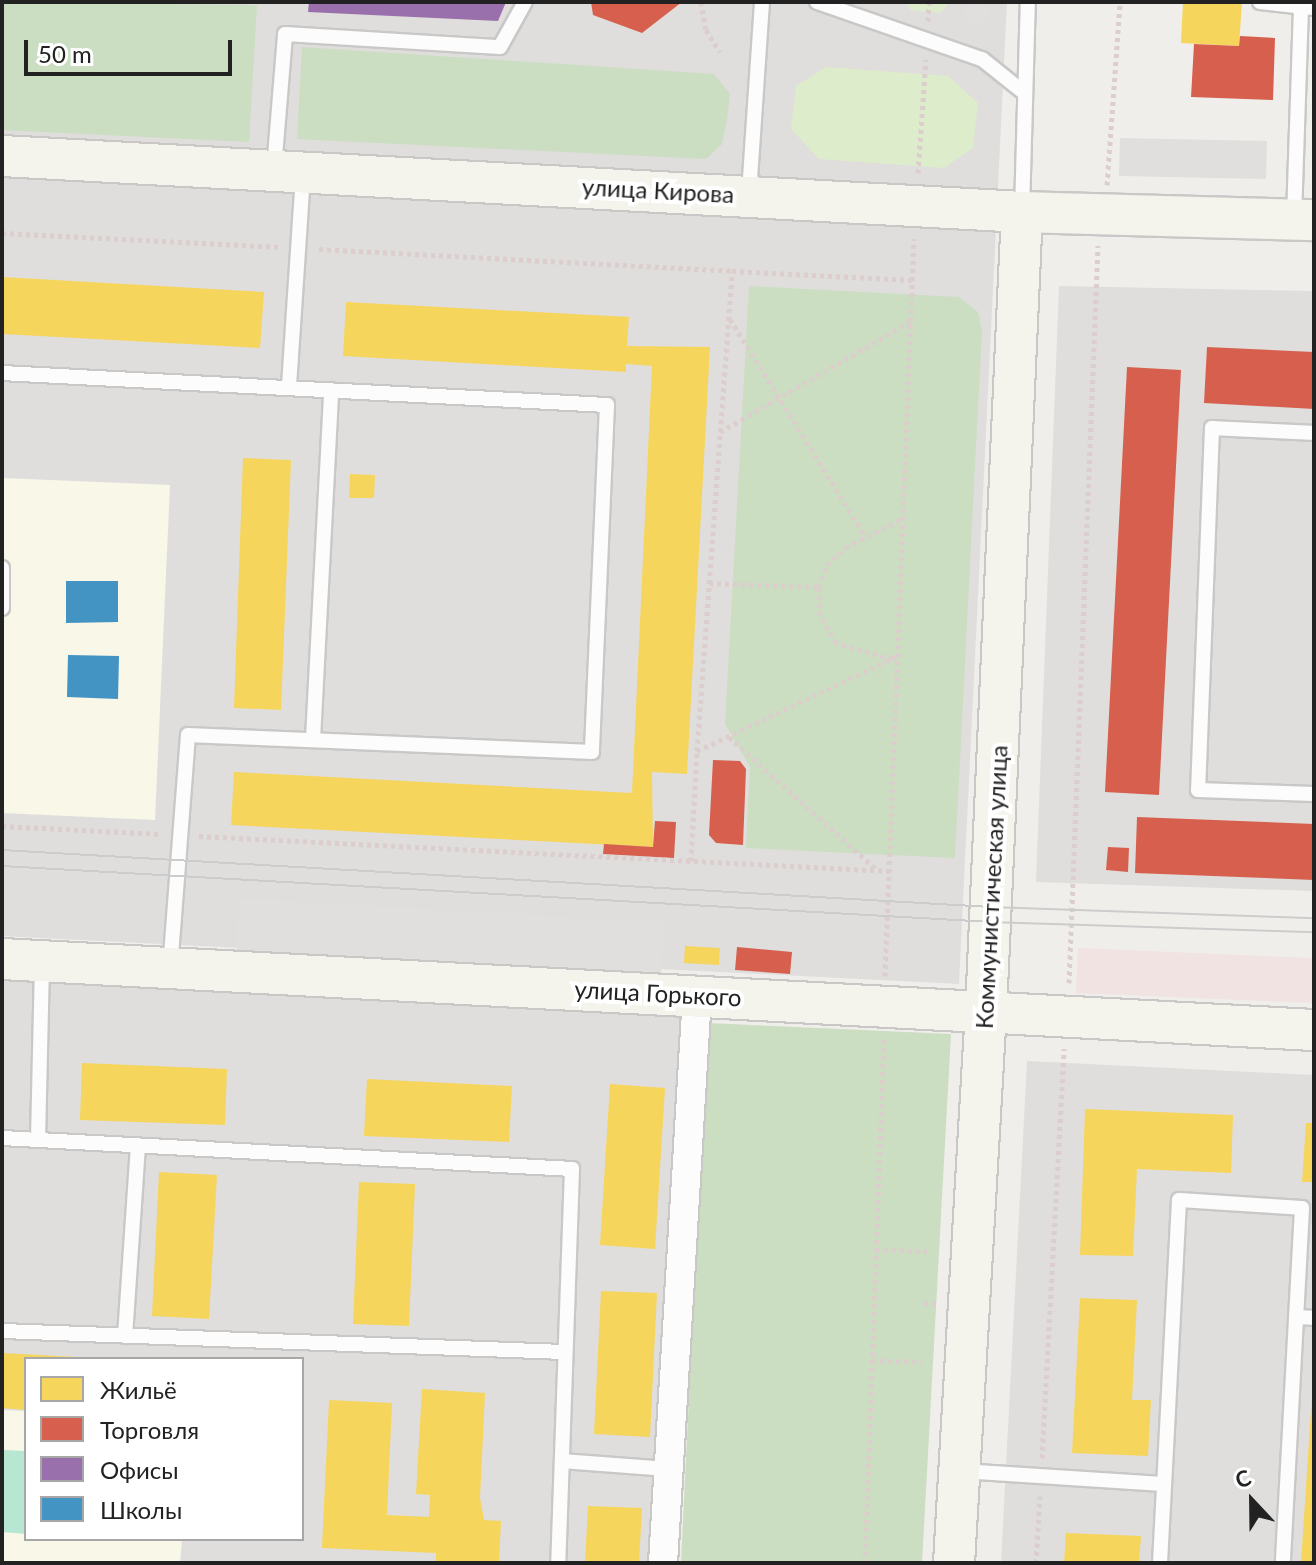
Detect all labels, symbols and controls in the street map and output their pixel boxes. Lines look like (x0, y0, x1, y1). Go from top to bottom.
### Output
scale bar (28, 24, 236, 74)
text: 50 m (38, 39, 92, 68)
street label: улица Кирова (581, 172, 735, 208)
street label: Коммунистическая улица (969, 744, 1013, 1030)
street label: улица Горького (574, 974, 742, 1012)
legend (24, 1357, 304, 1541)
text: Жильё (100, 1375, 177, 1404)
text: Торговля (100, 1415, 199, 1444)
text: Офисы (100, 1455, 179, 1484)
north arrow (1212, 1461, 1292, 1541)
text: С (1231, 1463, 1255, 1494)
text: Школы (100, 1495, 182, 1524)

